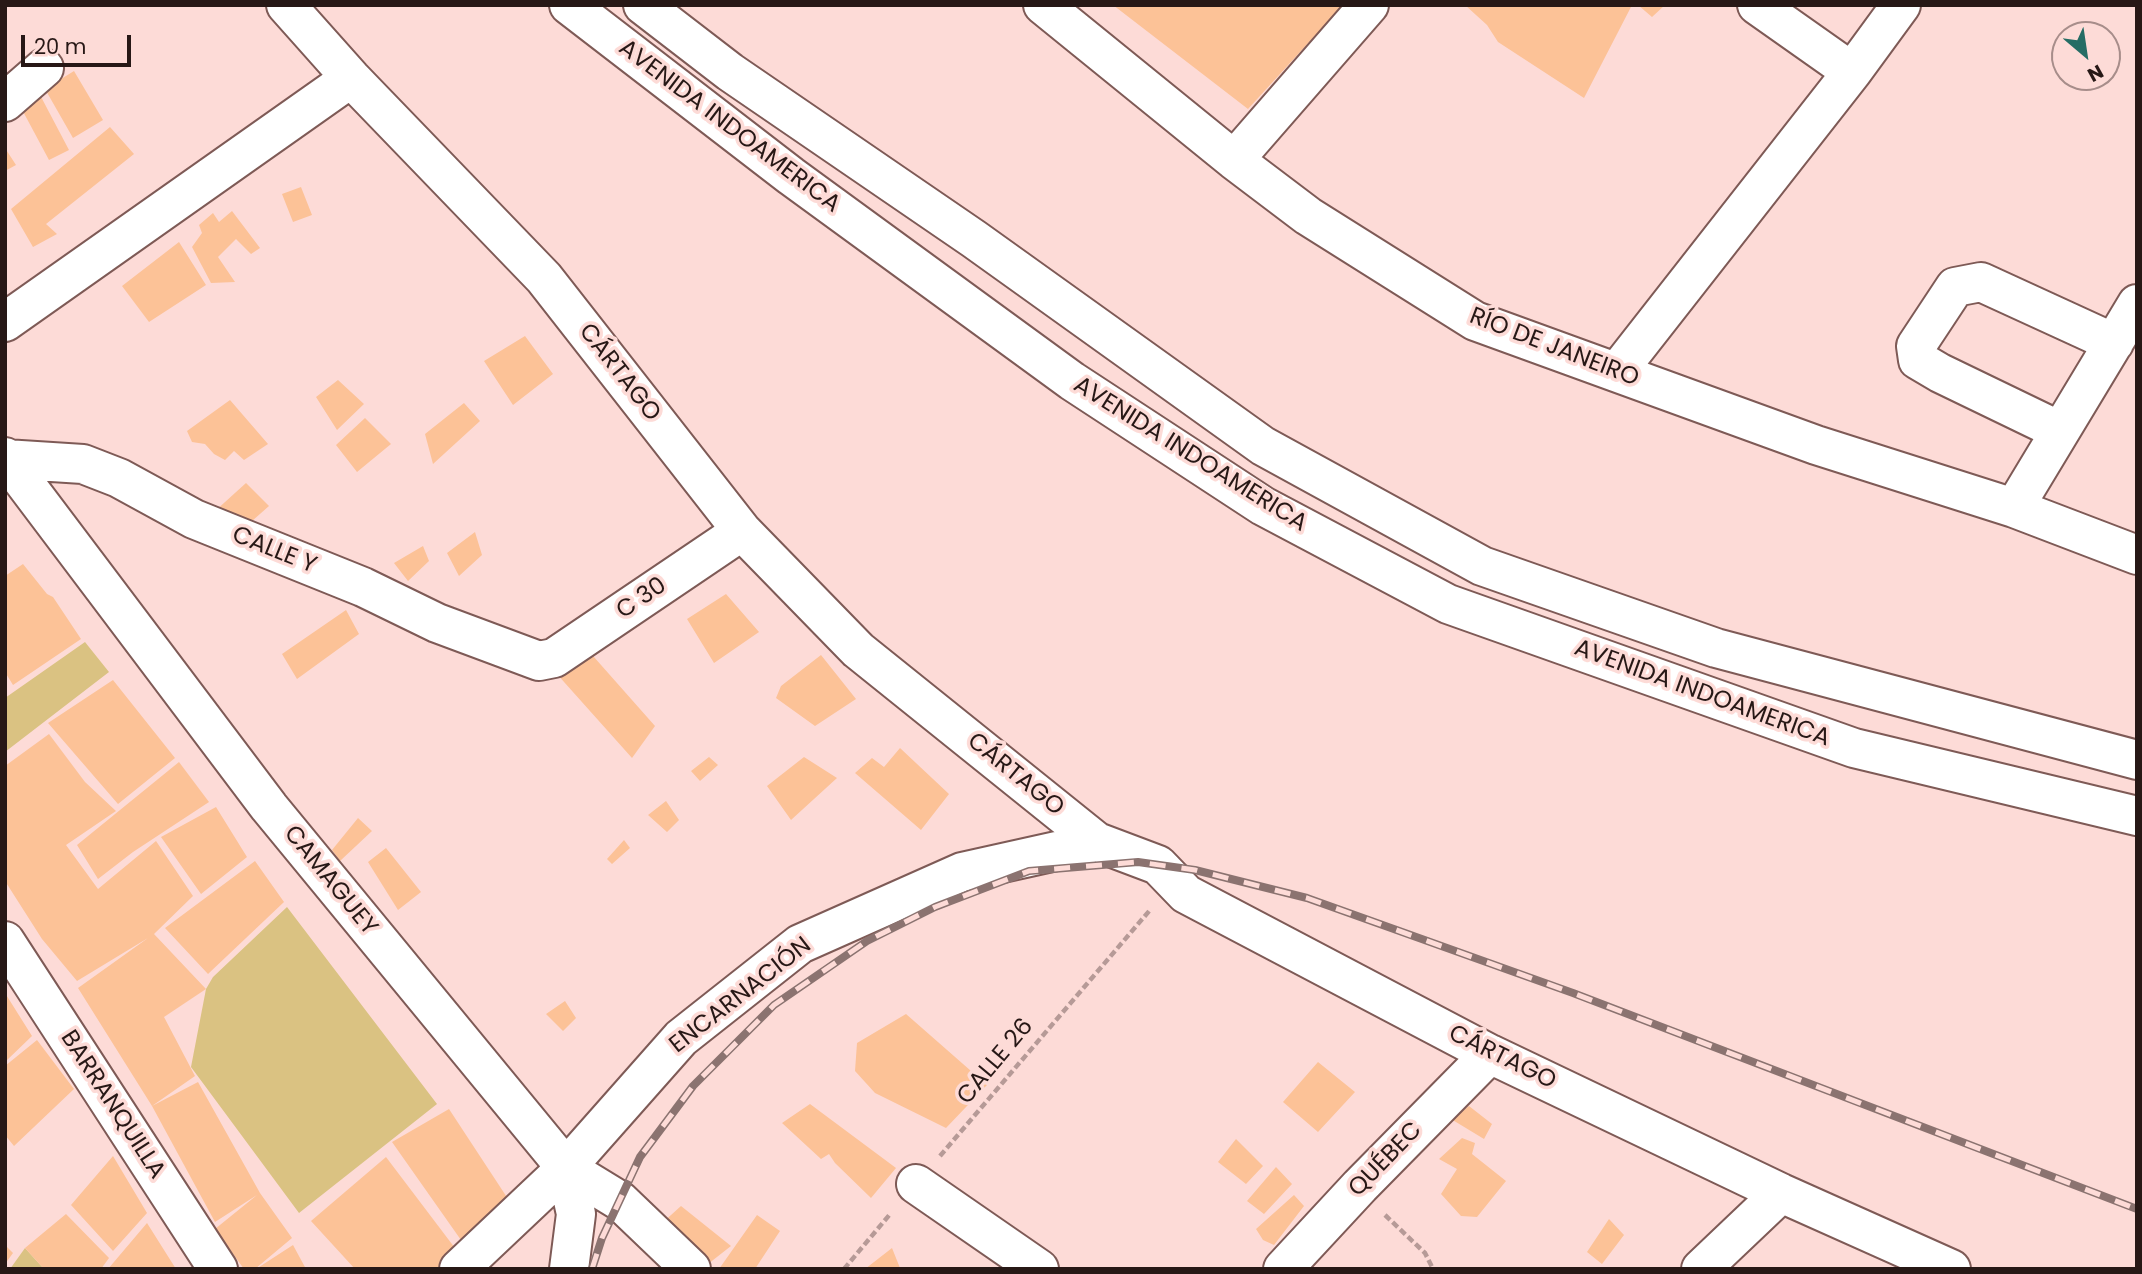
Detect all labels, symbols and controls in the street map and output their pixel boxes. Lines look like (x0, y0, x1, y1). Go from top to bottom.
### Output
scale bar (24, 21, 135, 65)
north arrow (2051, 21, 2121, 91)
text: 20 m (34, 32, 87, 61)
street label: AVENIDA INDOAMERICA (613, 34, 845, 220)
text: N (2083, 58, 2108, 88)
street label: RÍO DE JANEIRO (1465, 303, 1643, 393)
street label: CÁRTAGO (572, 318, 666, 428)
street label: AVENIDA INDOAMERICA (1068, 371, 1312, 539)
street label: CALLE Y (228, 521, 320, 581)
street label: C 30 (612, 572, 672, 626)
street label: AVENIDA INDOAMERICA (1570, 634, 1834, 754)
street label: CÁRTAGO (961, 727, 1069, 823)
street label: CAMAGUEY (277, 820, 383, 942)
street label: ENCARNACIÓN (664, 932, 818, 1060)
street label: CALLE 26 (952, 1013, 1040, 1111)
street label: CÁRTAGO (1444, 1020, 1560, 1096)
street label: BARRANQUILLA (53, 1025, 171, 1185)
street label: QUÉBEC (1343, 1117, 1429, 1203)

